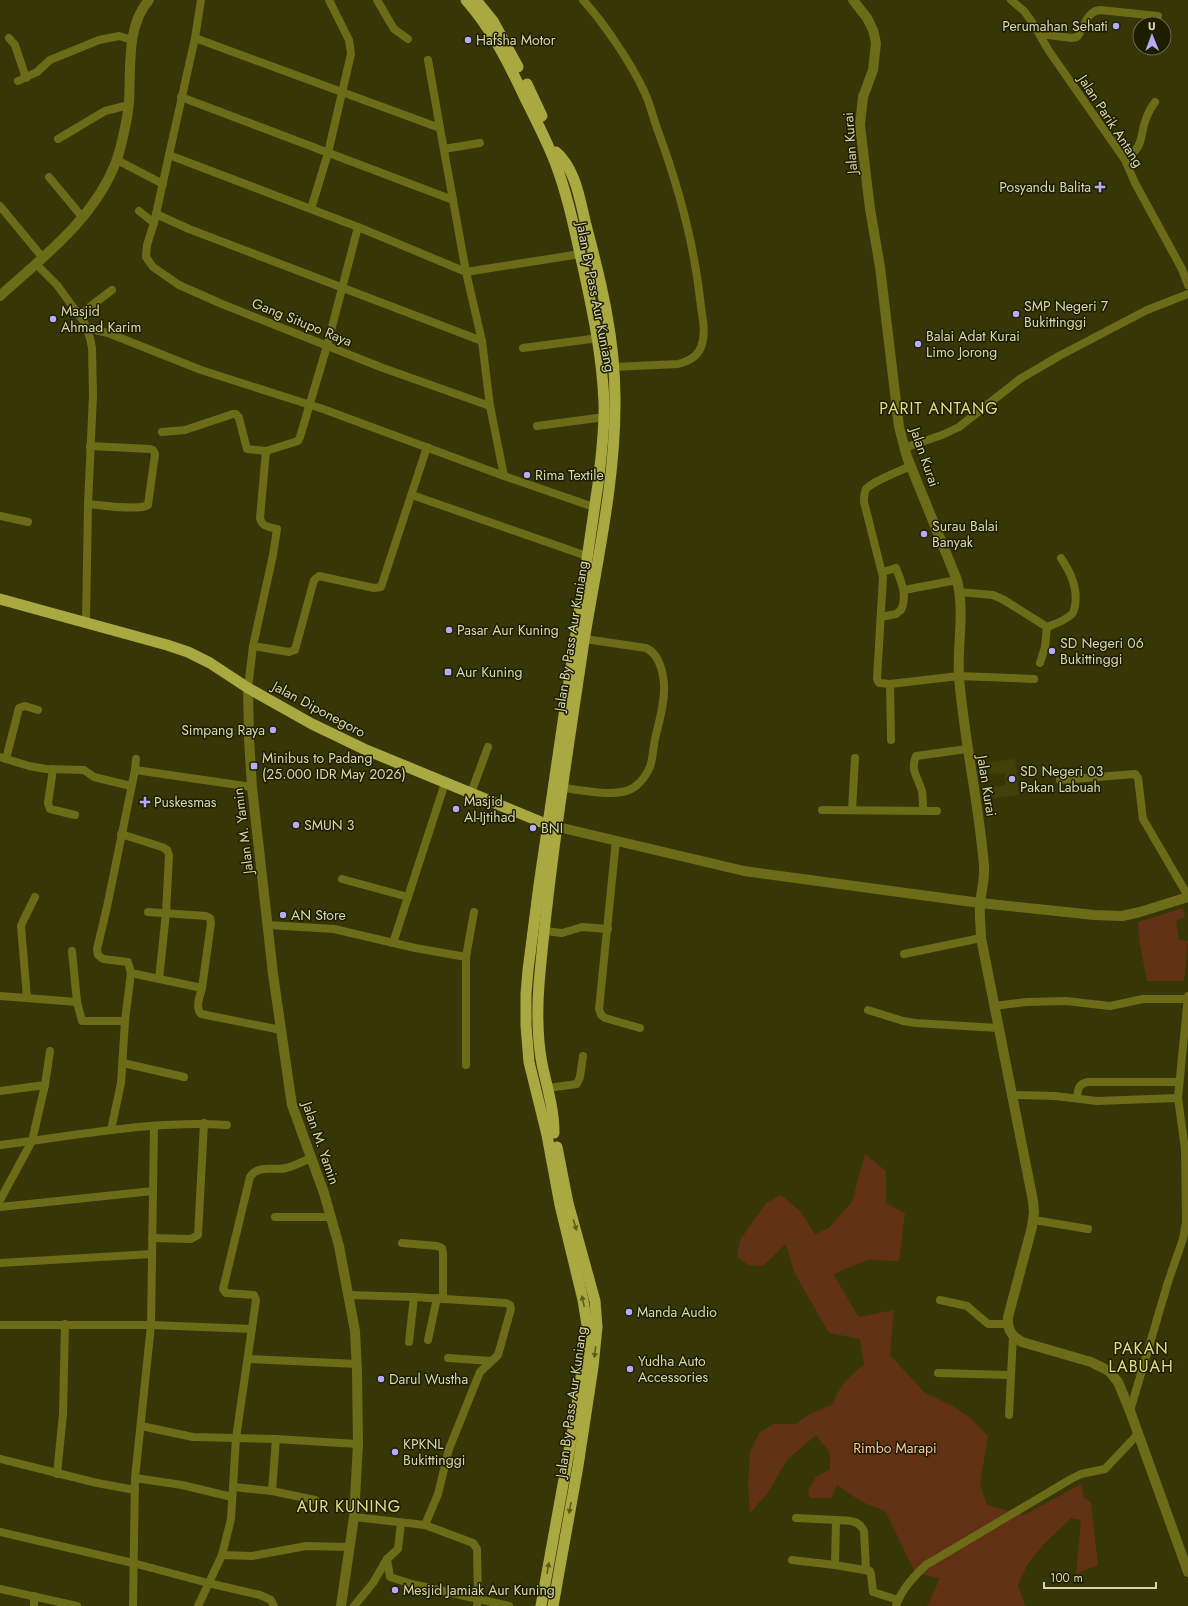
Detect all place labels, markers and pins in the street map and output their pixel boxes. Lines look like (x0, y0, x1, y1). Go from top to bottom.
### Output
place label: Perumahan Sehati (1002, 16, 1108, 36)
marker: Perumahan Sehati (1111, 21, 1121, 31)
place label: Hafsha Motor (476, 30, 556, 50)
marker: Hafsha Motor (463, 35, 473, 45)
place label: Posyandu Balita (999, 177, 1091, 197)
marker: Posyandu Balita (1094, 181, 1106, 193)
place label: SMP Negeri 7 Bukittinggi (1024, 296, 1109, 332)
place label: Masjid Ahmad Karim (61, 301, 141, 337)
marker: SMP Negeri 7 Bukittinggi (1011, 309, 1021, 319)
marker: Masjid Ahmad Karim (48, 314, 58, 324)
place label: Balai Adat Kurai Limo Jorong (926, 326, 1020, 362)
marker: Balai Adat Kurai Limo Jorong (913, 339, 923, 349)
place label: Rima Textile (535, 465, 604, 485)
marker: Rima Textile (522, 470, 532, 480)
place label: Surau Balai Banyak (932, 516, 998, 552)
marker: Surau Balai Banyak (919, 529, 929, 539)
place label: Pasar Aur Kuning (457, 620, 559, 640)
marker: Pasar Aur Kuning (444, 625, 454, 635)
place label: SD Negeri 06 Bukittinggi (1060, 633, 1144, 669)
marker: SD Negeri 06 Bukittinggi (1047, 646, 1057, 656)
place label: Aur Kuning (456, 662, 522, 682)
marker: Aur Kuning (443, 667, 453, 677)
place label: Simpang Raya (181, 720, 265, 740)
marker: Simpang Raya (268, 725, 278, 735)
place label: Minibus to Padang (25.000 IDR May 2026) (262, 748, 406, 784)
marker: Minibus to Padang (25.000 IDR May 2026) (249, 761, 259, 771)
place label: SD Negeri 03 Pakan Labuah (1020, 761, 1104, 797)
marker: SD Negeri 03 Pakan Labuah (1007, 774, 1017, 784)
place label: Masjid Al-Ijtihad (464, 791, 515, 827)
place label: Puskesmas (154, 792, 217, 812)
marker: Puskesmas (139, 796, 151, 808)
marker: Masjid Al-Ijtihad (451, 804, 461, 814)
place label: SMUN 3 (304, 815, 355, 835)
place label: BNI (541, 818, 563, 838)
marker: SMUN 3 (291, 820, 301, 830)
marker: BNI (528, 823, 538, 833)
place label: AN Store (291, 905, 346, 925)
marker: AN Store (278, 910, 288, 920)
place label: Manda Audio (637, 1302, 717, 1322)
marker: Manda Audio (624, 1307, 634, 1317)
place label: Yudha Auto Accessories (638, 1351, 708, 1387)
marker: Yudha Auto Accessories (625, 1364, 635, 1374)
place label: Darul Wustha (389, 1369, 468, 1389)
marker: Darul Wustha (376, 1374, 386, 1384)
place label: KPKNL Bukittinggi (403, 1434, 465, 1470)
marker: KPKNL Bukittinggi (390, 1447, 400, 1457)
place label: Mesjid Jamiak Aur Kuning (403, 1580, 555, 1600)
marker: Mesjid Jamiak Aur Kuning (390, 1585, 400, 1595)

